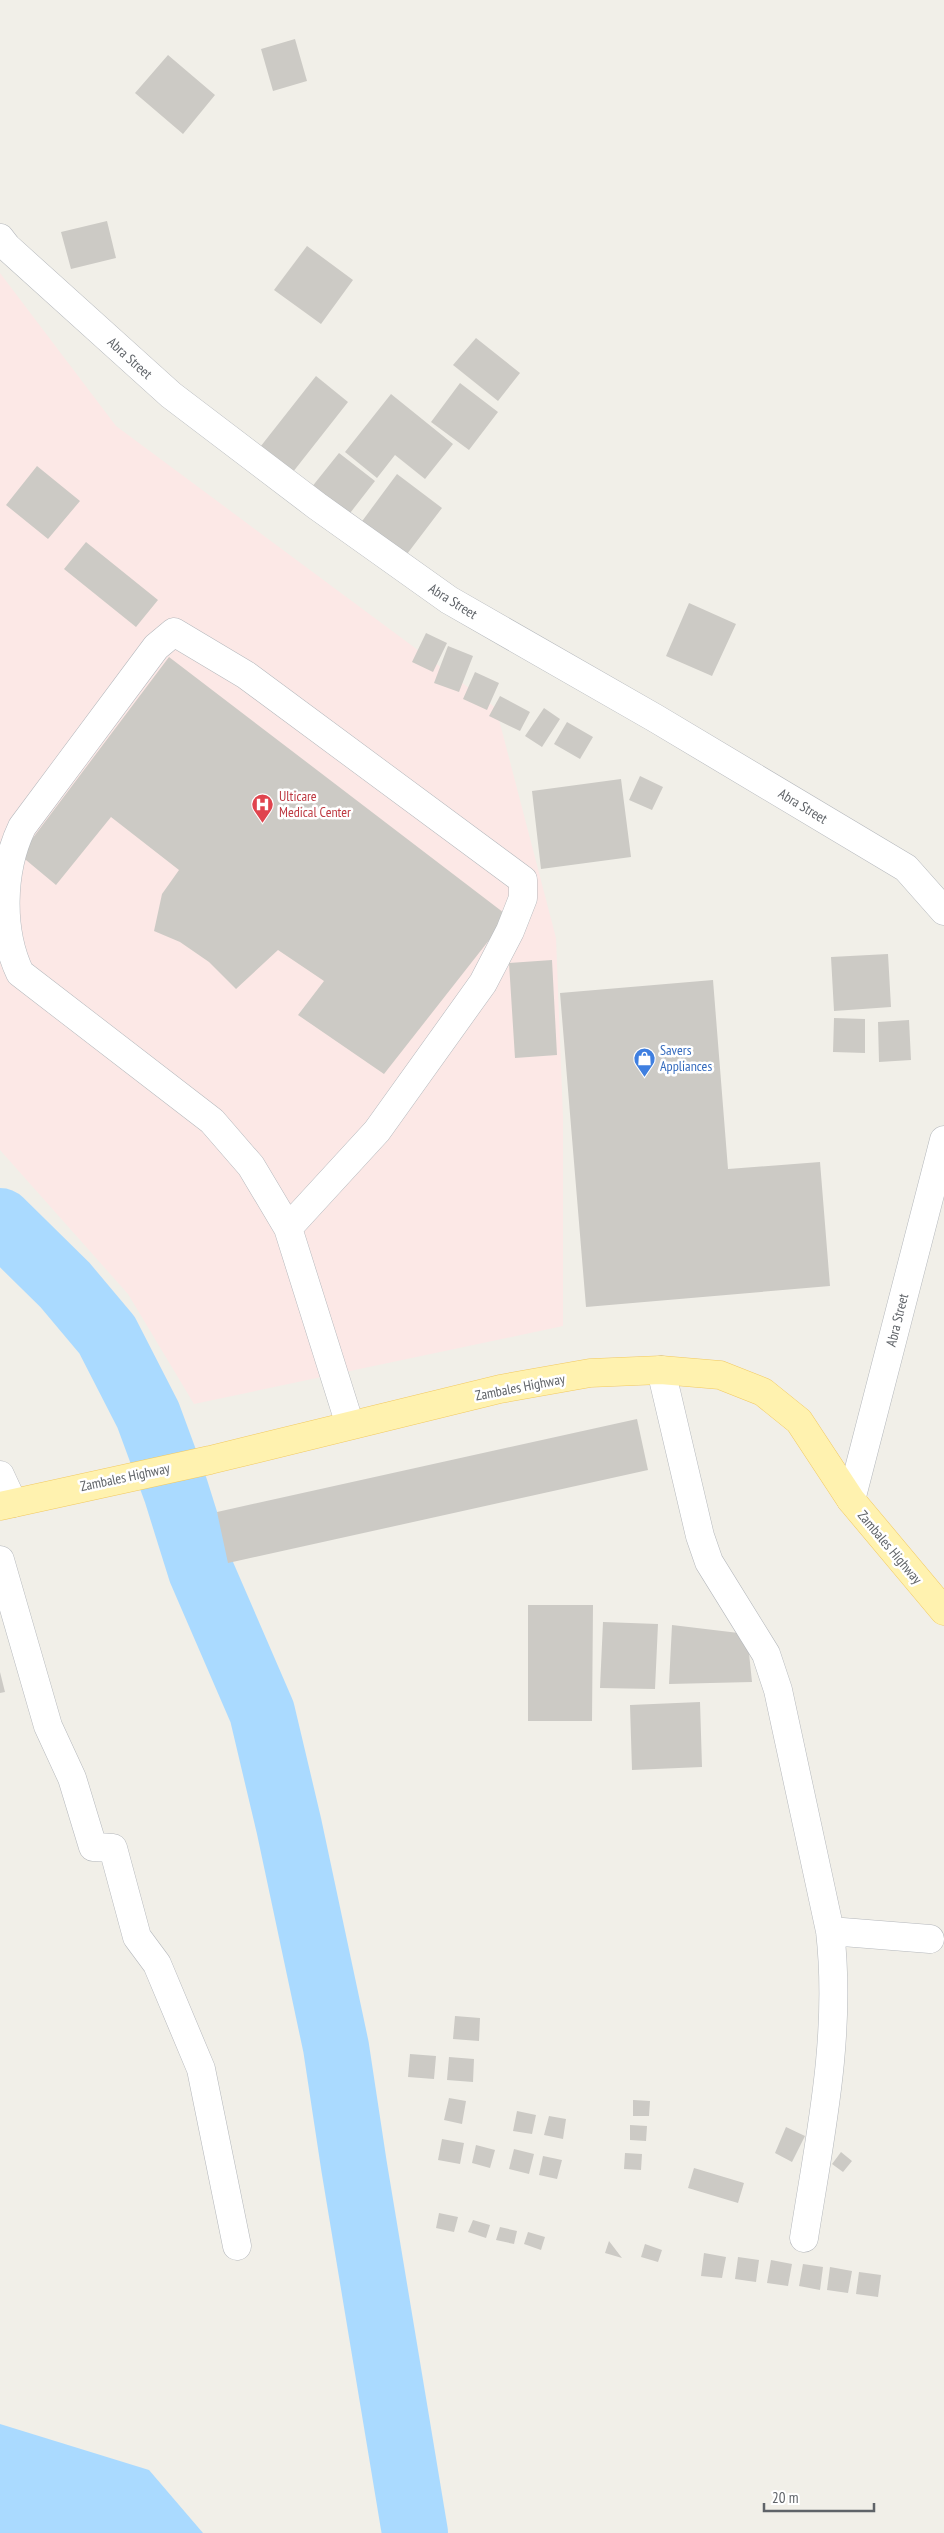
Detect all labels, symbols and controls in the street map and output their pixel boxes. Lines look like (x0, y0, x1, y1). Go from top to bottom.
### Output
street label: Abra Street (104, 333, 156, 383)
street label: Abra Street (425, 579, 481, 623)
street label: Abra Street (775, 784, 831, 828)
place label: Ulticare Medical Center (279, 787, 351, 821)
hospital icon: Ulticare Medical Center (251, 792, 275, 823)
place label: Savers Appliances (660, 1041, 712, 1075)
shop icon: Savers Appliances (632, 1046, 656, 1077)
street label: Abra Street (882, 1291, 912, 1348)
street label: Zambales Highway (474, 1369, 567, 1405)
street label: Zambales Highway (79, 1459, 172, 1495)
street label: Zambales Highway (854, 1506, 927, 1588)
scale bar (764, 2480, 874, 2512)
text: 20 m (772, 2488, 798, 2507)

